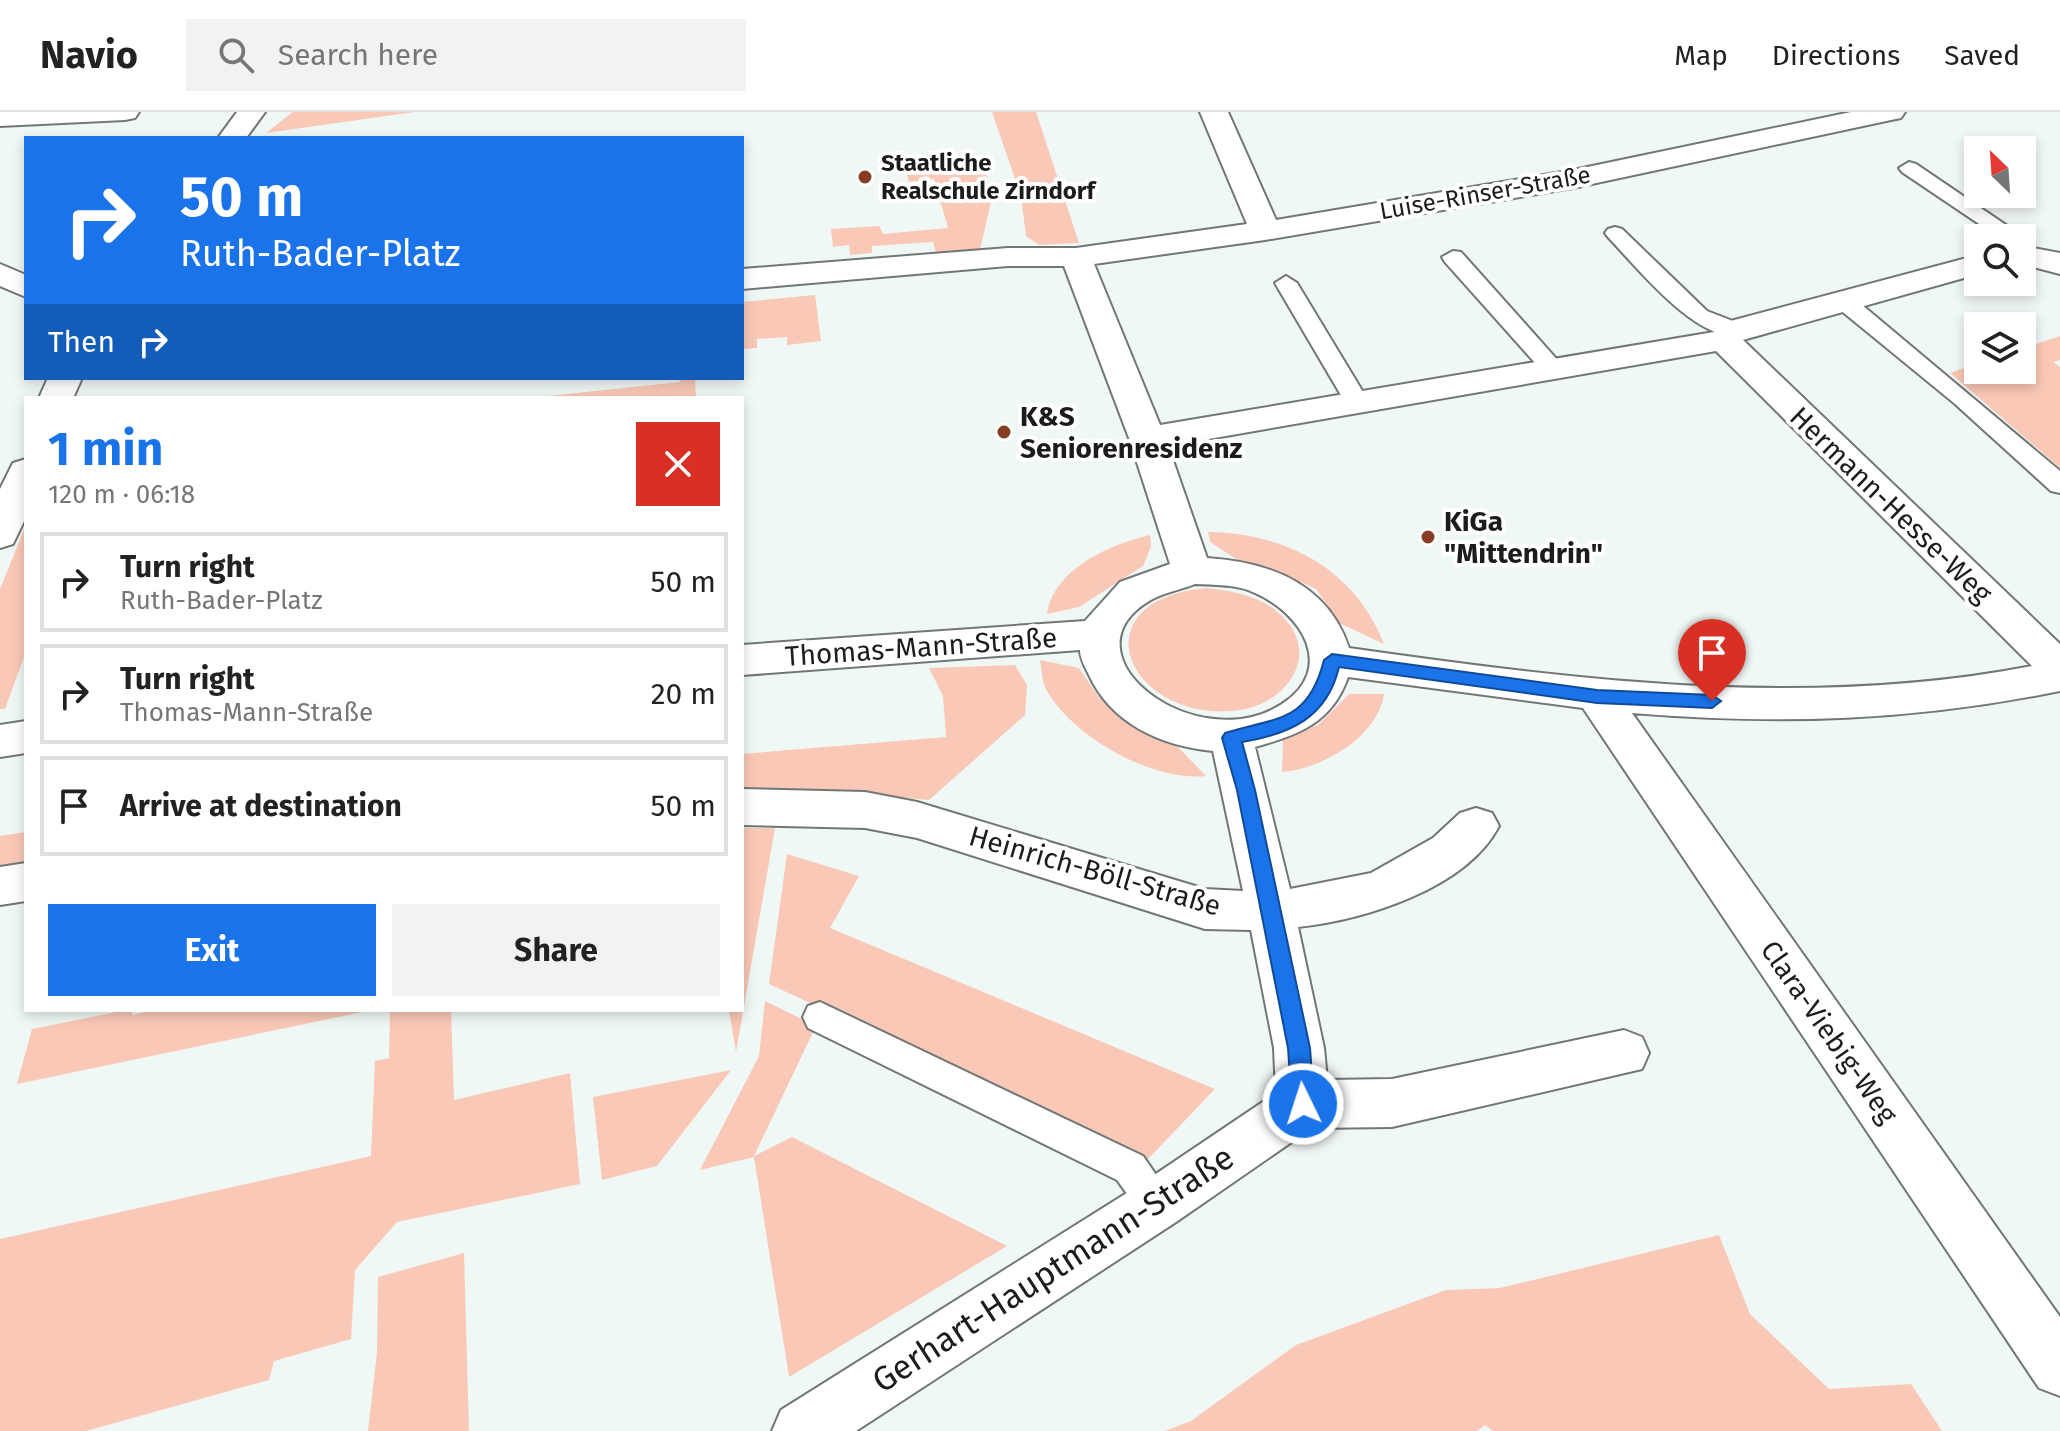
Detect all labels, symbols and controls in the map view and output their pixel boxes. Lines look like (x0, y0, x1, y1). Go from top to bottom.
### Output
search box (186, 19, 746, 91)
text: Navio (40, 32, 138, 78)
icon: search (214, 33, 258, 77)
text: Search here (278, 37, 438, 73)
text: Map (1674, 39, 1728, 72)
text: Directions (1772, 39, 1900, 72)
text: Saved (1944, 39, 2020, 72)
north arrow (1964, 136, 2036, 208)
map controls (1964, 136, 2036, 384)
place label: Staatliche Realschule Zirndorf (881, 149, 1097, 205)
street label: Luise-Rinser-Straße (1377, 161, 1593, 225)
text: 50 m (180, 164, 303, 231)
icon: right (48, 168, 152, 272)
marker: Staatliche Realschule Zirndorf (856, 168, 874, 186)
button: search (1964, 224, 2036, 296)
text: Ruth-Bader-Platz (180, 232, 460, 276)
button: layers (1964, 312, 2036, 384)
icon: right (131, 320, 175, 364)
text: Then (48, 324, 115, 360)
place label: K&S Seniorenresidenz (1020, 400, 1243, 465)
street label: Hermann-Hesse-Weg (1783, 400, 1999, 610)
text: 1 min (48, 420, 163, 478)
button: close (636, 422, 720, 506)
marker: K&S Seniorenresidenz (995, 423, 1013, 441)
text: 120 m · 06:18 (48, 479, 195, 510)
place label: KiGa "Mittendrin" (1444, 505, 1603, 570)
marker: KiGa "Mittendrin" (1419, 528, 1437, 546)
text: Turn right (120, 549, 255, 585)
icon: right (52, 560, 96, 604)
text: 50 m (651, 564, 716, 600)
text: Ruth-Bader-Platz (120, 585, 323, 616)
pin (1678, 619, 1746, 701)
street label: Thomas-Mann-Straße (784, 621, 1058, 673)
icon: arrive (1690, 631, 1734, 675)
text: Turn right (120, 661, 255, 697)
icon: right (52, 672, 96, 716)
text: 20 m (651, 676, 716, 712)
text: Thomas-Mann-Straße (120, 697, 373, 728)
icon: arrive (52, 784, 96, 828)
text: Arrive at destination (120, 788, 402, 824)
text: 50 m (651, 788, 716, 824)
street label: Heinrich-Böll-Straße (965, 819, 1225, 923)
button: Exit (48, 904, 376, 996)
button: Share (392, 904, 720, 996)
street label: Clara-Viebig-Weg (1754, 934, 1905, 1130)
position arrow (1261, 1062, 1345, 1146)
street label: Gerhart-Hauptmann-Straße (864, 1137, 1242, 1401)

